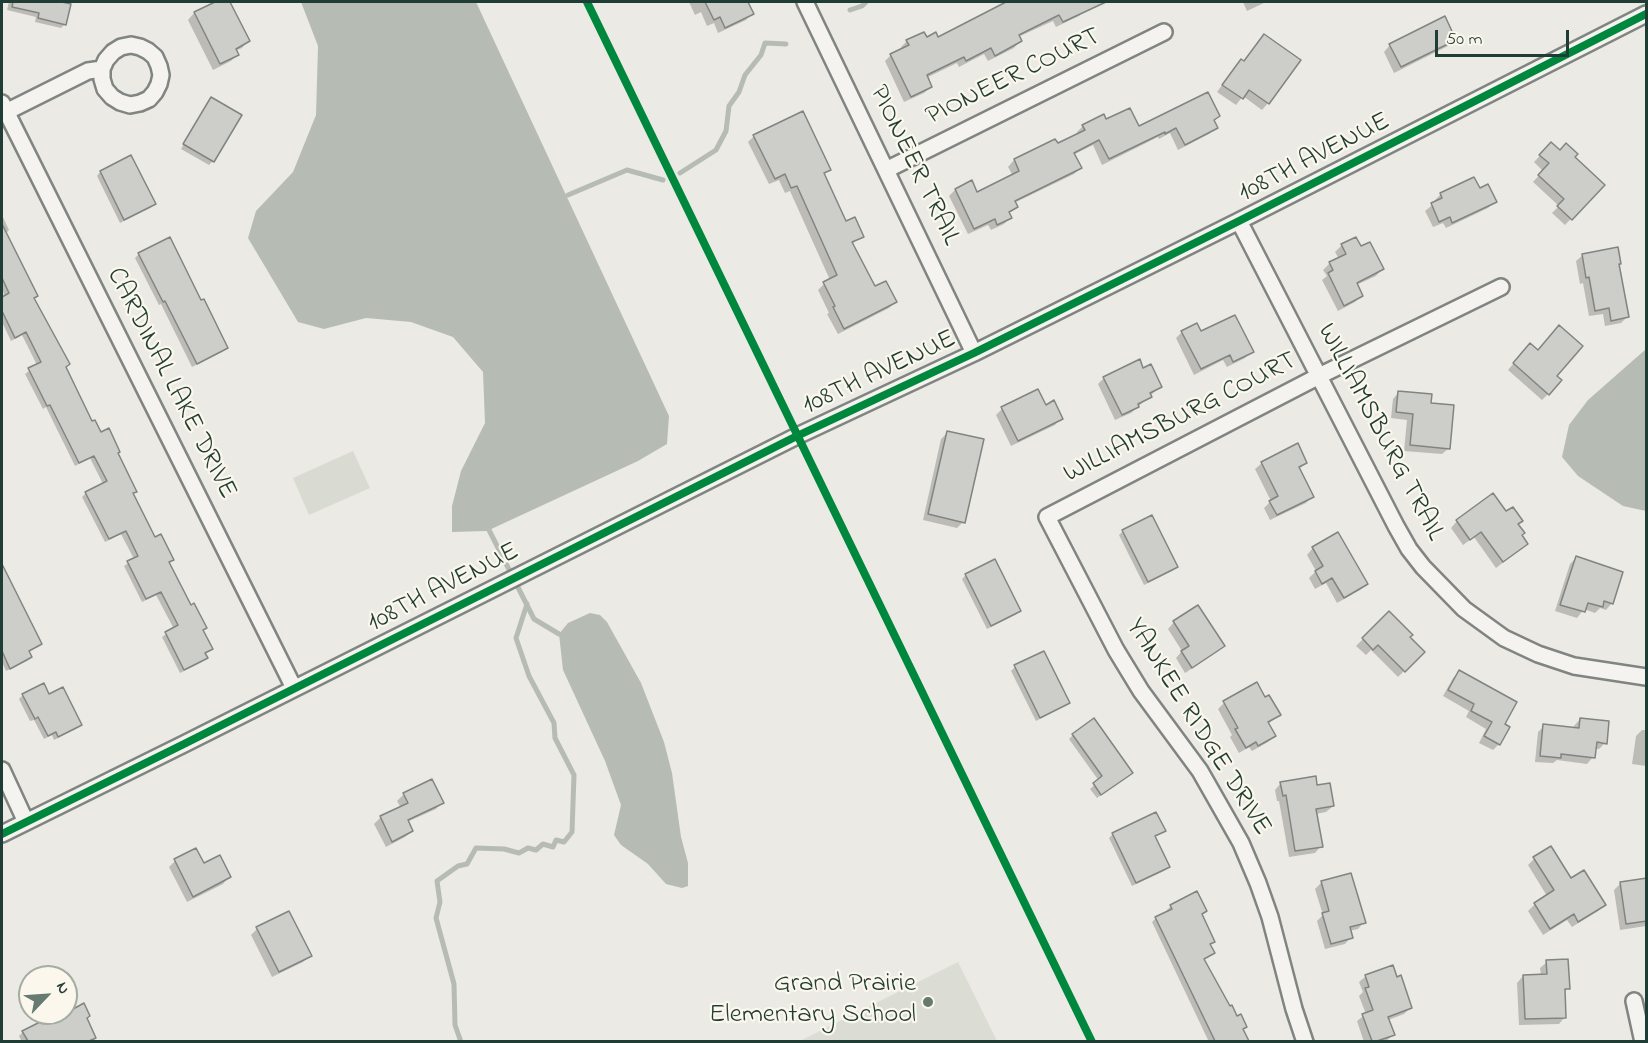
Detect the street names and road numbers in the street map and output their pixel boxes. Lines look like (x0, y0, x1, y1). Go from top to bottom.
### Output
street label: PIONEER COURT (922, 22, 1106, 134)
street label: PIONEER TRAIL (860, 81, 966, 251)
street label: 108TH AVENUE (1234, 107, 1396, 211)
street label: CARDINAL LAKE DRIVE (98, 263, 242, 505)
street label: WILLIAMSBURG TRAIL (1308, 319, 1450, 547)
street label: 108TH AVENUE (798, 324, 962, 424)
street label: WILLIAMSBURG COURT (1059, 346, 1303, 492)
street label: 108TH AVENUE (363, 537, 525, 641)
street label: YANKEE RIDGE DRIVE (1117, 614, 1277, 842)

